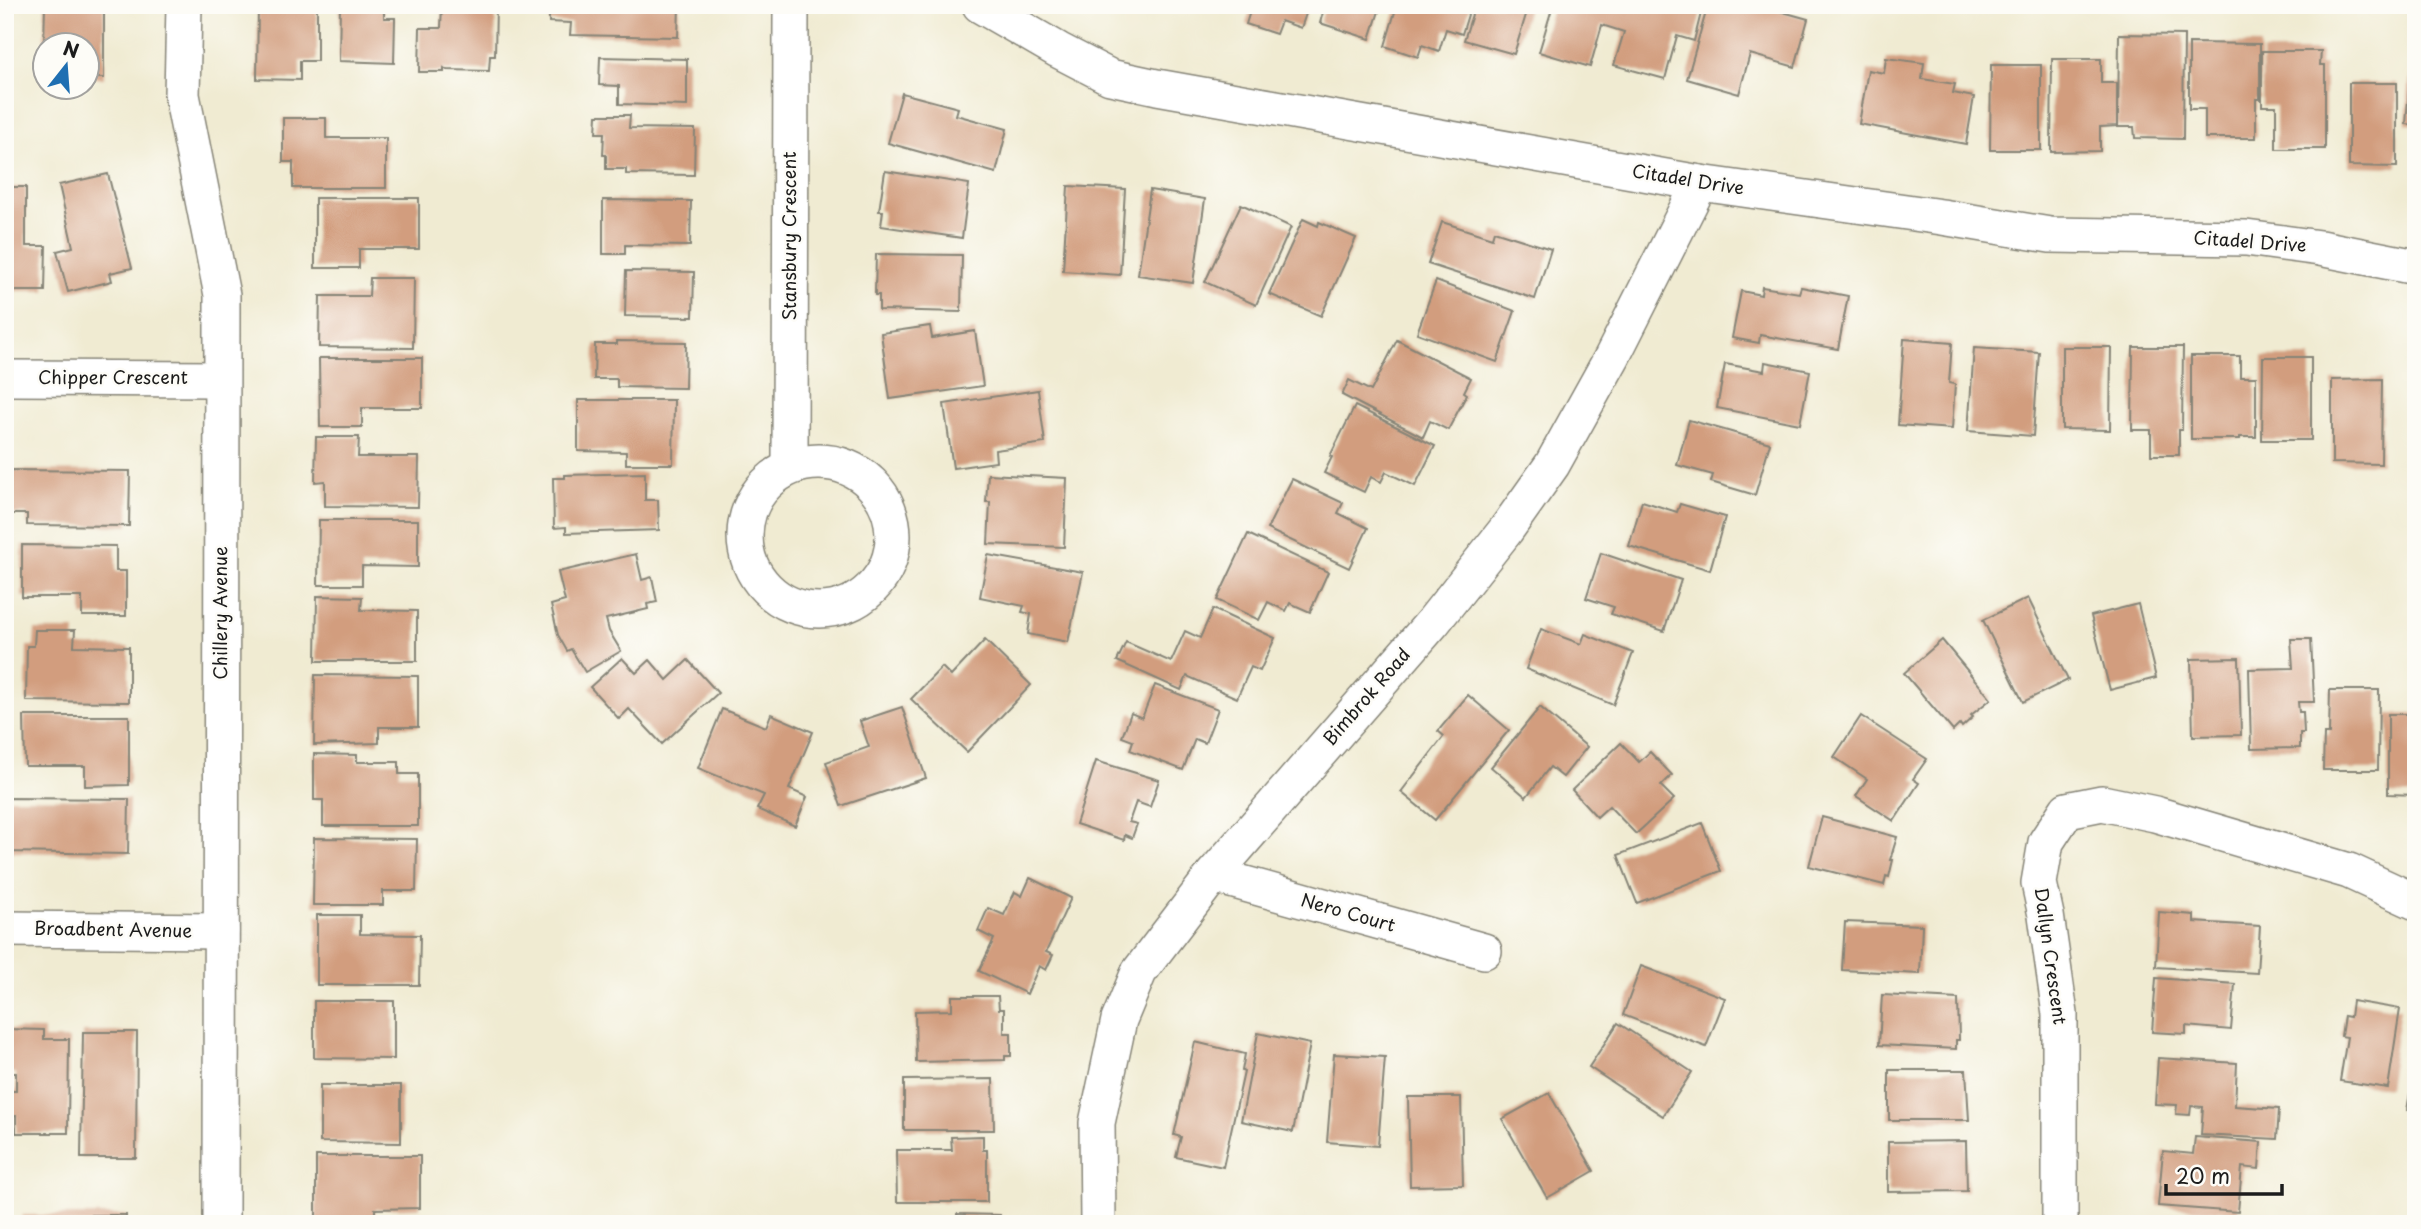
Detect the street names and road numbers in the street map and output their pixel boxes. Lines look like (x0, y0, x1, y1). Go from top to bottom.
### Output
street label: Stansbury Crescent (775, 151, 802, 321)
street label: Citadel Drive (1630, 156, 1746, 201)
street label: Citadel Drive (2193, 223, 2308, 258)
street label: Chipper Crescent (38, 363, 188, 390)
street label: Chillery Avenue (206, 546, 233, 680)
street label: Bimbrok Road (1316, 641, 1416, 751)
street label: Nero Court (1298, 885, 1399, 938)
street label: Dallyn Crescent (2028, 885, 2074, 1026)
street label: Broadbent Avenue (34, 914, 193, 943)

